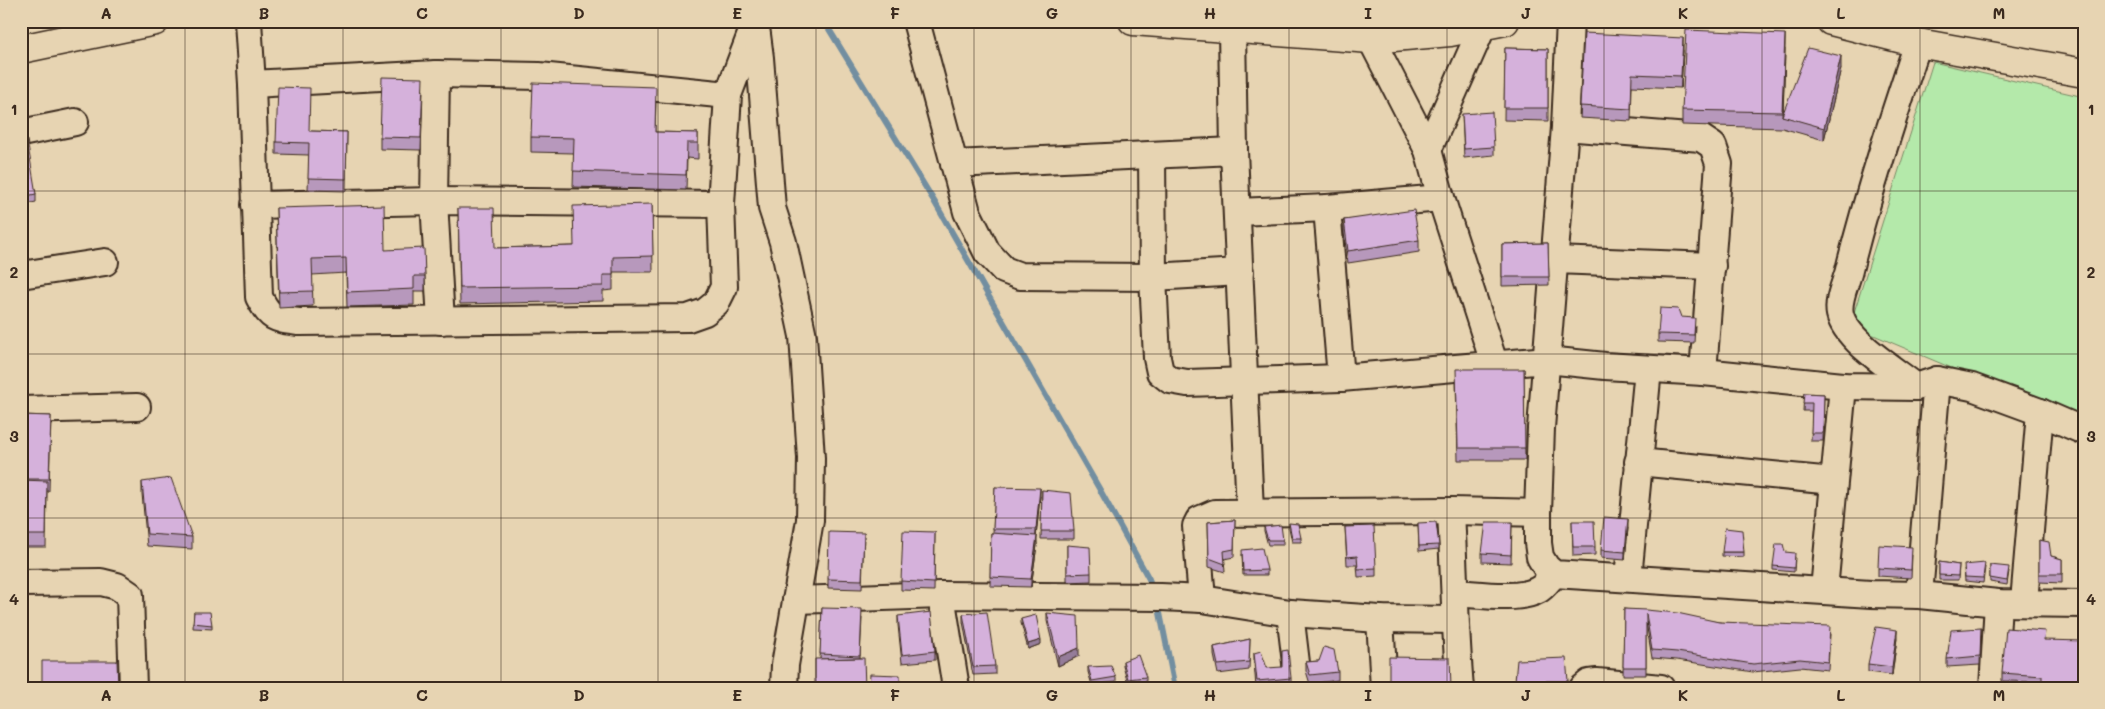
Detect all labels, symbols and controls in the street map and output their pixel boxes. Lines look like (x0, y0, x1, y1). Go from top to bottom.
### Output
text: A (100, 2, 112, 23)
text: B (259, 2, 269, 23)
text: C (416, 2, 428, 23)
text: D (573, 2, 585, 23)
text: E (732, 2, 742, 23)
text: F (890, 2, 900, 23)
text: G (1046, 2, 1058, 23)
text: H (1204, 2, 1216, 23)
text: I (1364, 2, 1372, 23)
text: J (1521, 2, 1531, 23)
text: K (1678, 2, 1688, 23)
text: L (1836, 2, 1846, 23)
text: M (1993, 2, 2005, 23)
text: 1 (10, 98, 18, 119)
text: 1 (2087, 98, 2095, 119)
text: 2 (10, 261, 19, 282)
text: 2 (2087, 261, 2096, 282)
text: 3 (9, 425, 19, 446)
text: 3 (2086, 425, 2096, 446)
text: 4 (9, 588, 19, 609)
text: 4 (2086, 588, 2096, 609)
text: A (100, 684, 112, 705)
text: B (259, 684, 269, 705)
text: C (416, 684, 428, 705)
text: D (573, 684, 585, 705)
text: E (732, 684, 742, 705)
text: F (890, 684, 900, 705)
text: G (1046, 684, 1058, 705)
text: H (1204, 684, 1216, 705)
text: I (1364, 684, 1372, 705)
text: J (1521, 684, 1531, 705)
text: K (1678, 684, 1688, 705)
text: L (1836, 684, 1846, 705)
text: M (1993, 684, 2005, 705)

